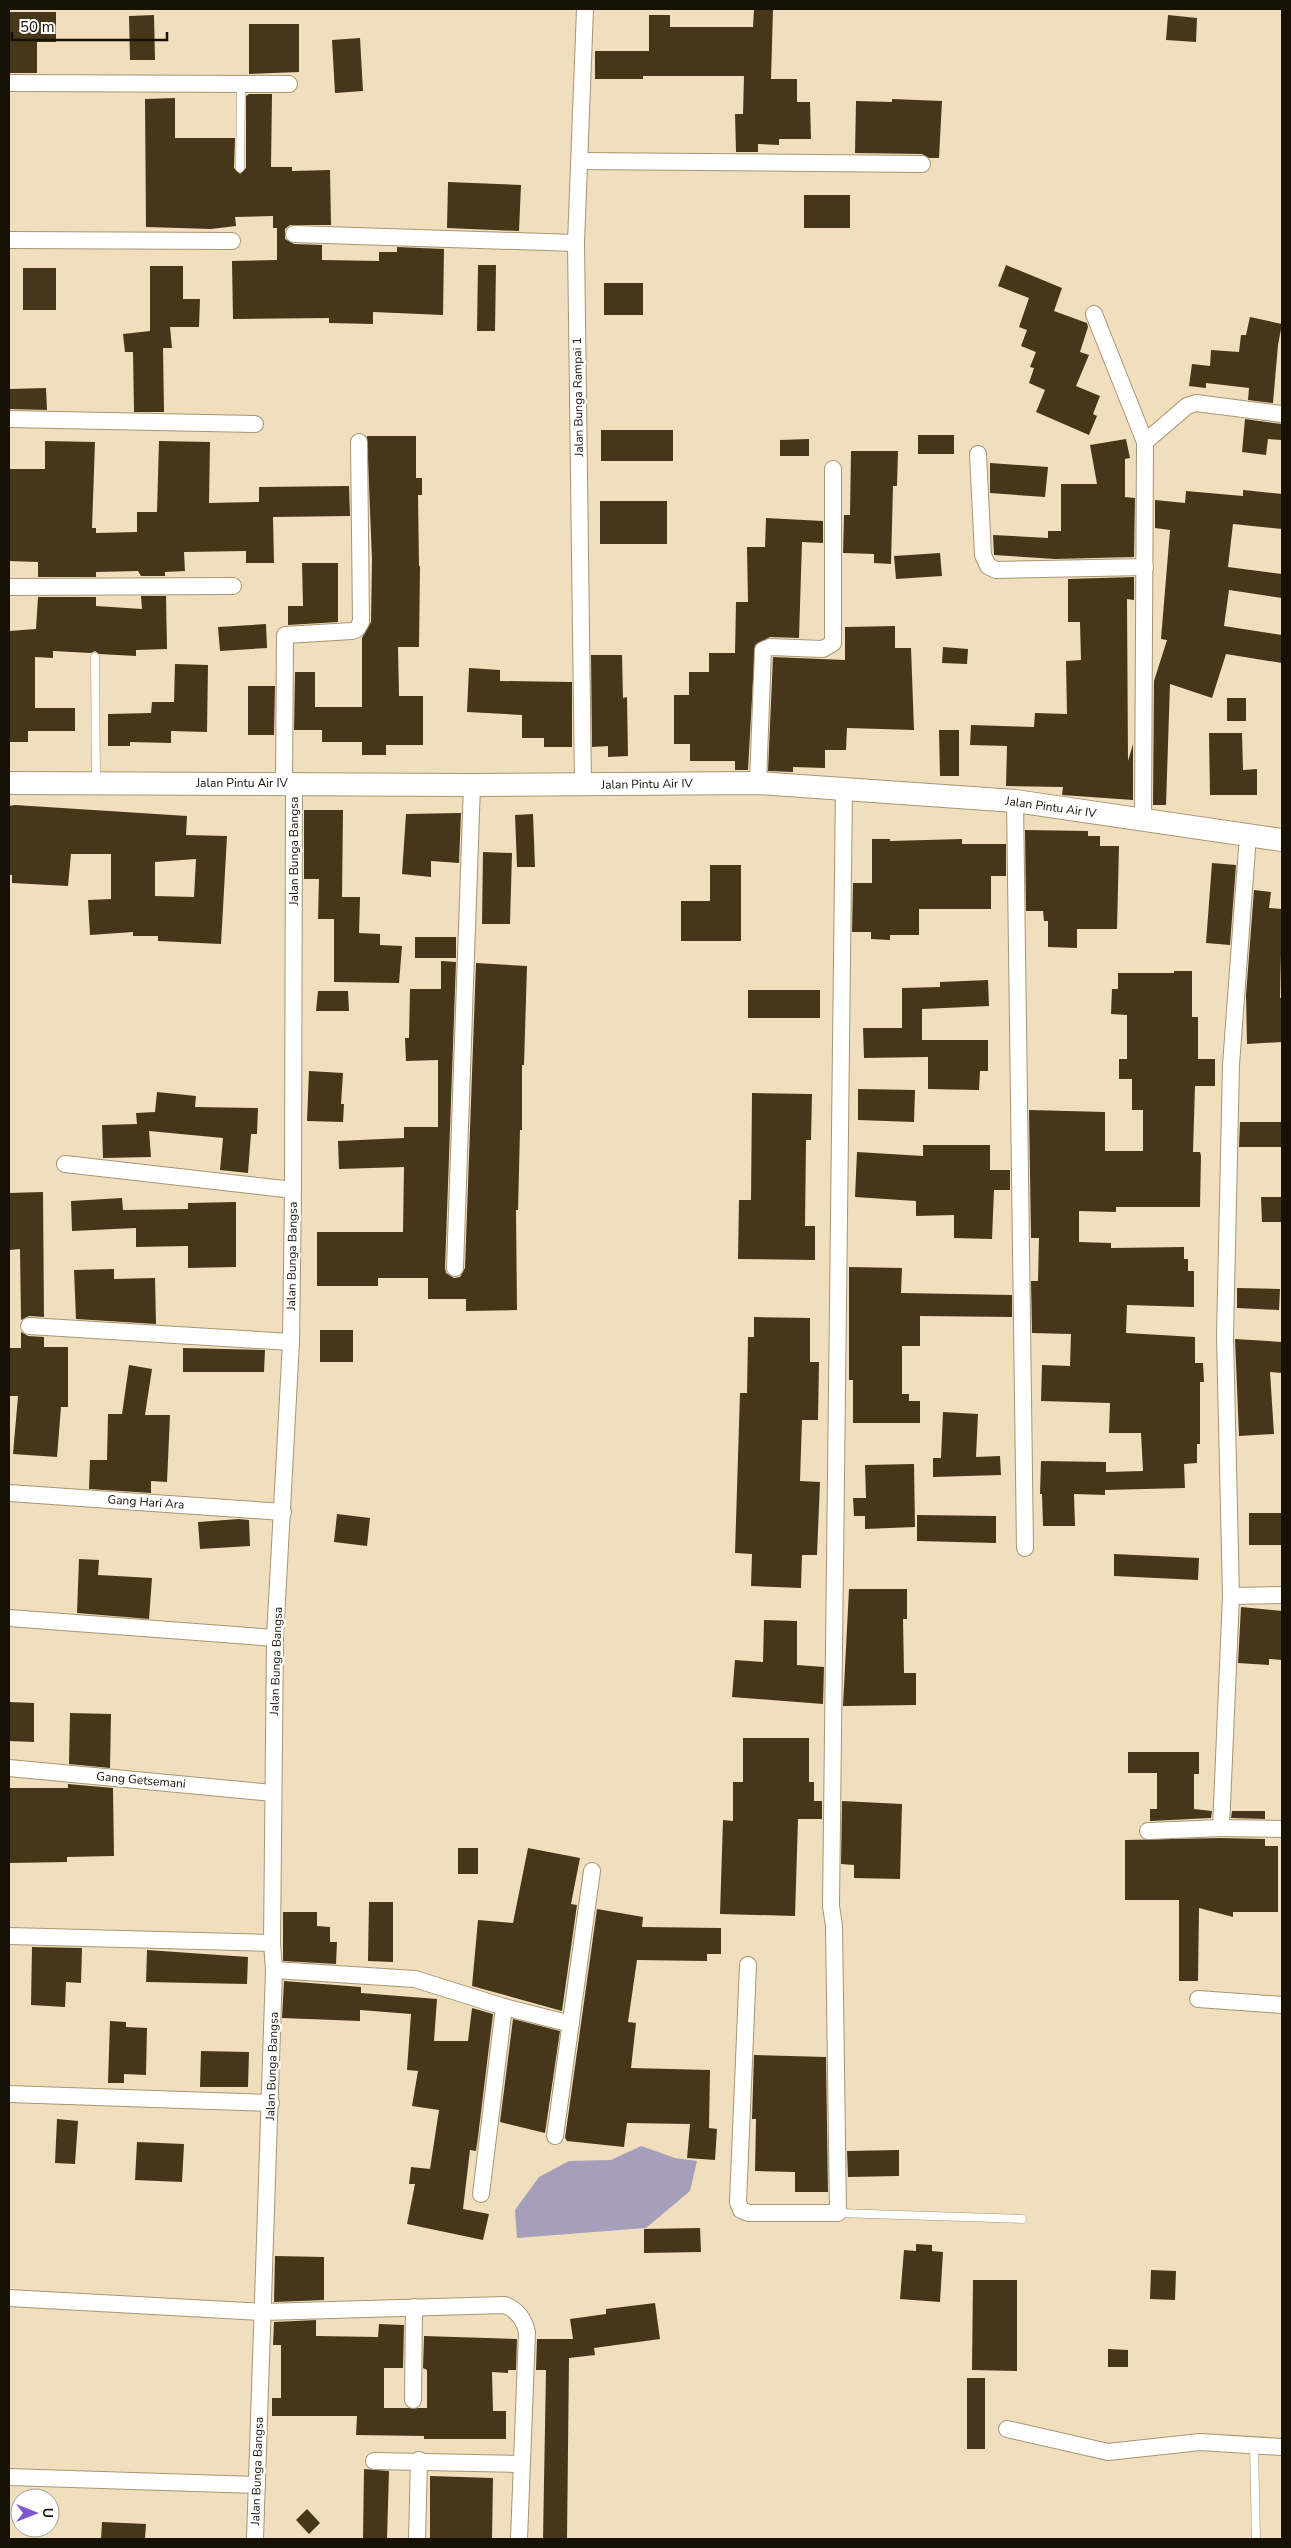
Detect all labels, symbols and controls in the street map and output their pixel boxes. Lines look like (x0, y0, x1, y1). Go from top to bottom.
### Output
scale bar (12, 10, 168, 42)
text: 50 m (20, 17, 55, 37)
street label: Jalan Bunga Rampai 1 (569, 337, 587, 458)
street label: Jalan Pintu Air IV (195, 775, 288, 791)
street label: Jalan Pintu Air IV (600, 775, 694, 793)
street label: Jalan Pintu Air IV (1004, 793, 1098, 821)
street label: Jalan Bunga Bangsa (286, 797, 302, 906)
street label: Jalan Bunga Bangsa (283, 1202, 301, 1311)
street label: Gang Hari Ara (107, 1491, 185, 1513)
street label: Jalan Bunga Bangsa (266, 1606, 286, 1717)
street label: Gang Getsemani (96, 1768, 186, 1792)
street label: Jalan Bunga Bangsa (262, 2011, 282, 2122)
street label: Jalan Bunga Bangsa (247, 2416, 267, 2527)
north arrow (10, 2488, 60, 2538)
text: U (38, 2508, 57, 2518)

